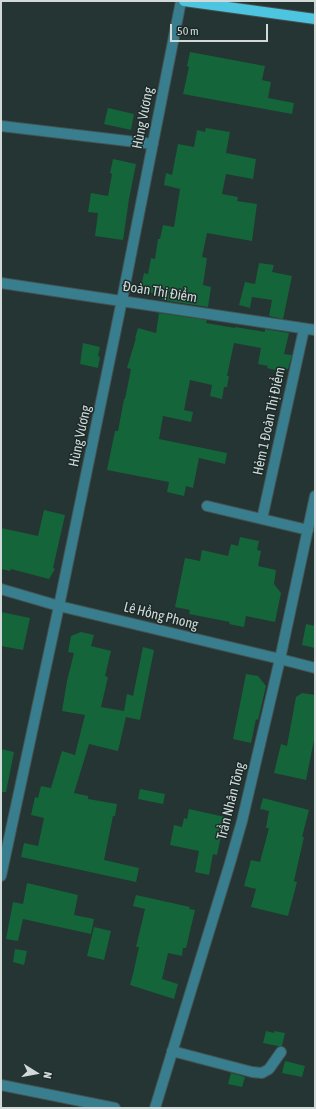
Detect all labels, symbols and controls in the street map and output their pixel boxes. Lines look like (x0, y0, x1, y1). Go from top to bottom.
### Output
scale bar (172, 16, 270, 42)
text: 50 m (177, 24, 199, 38)
street label: Hùng Vương (129, 86, 157, 150)
street label: Đoàn Thị Điểm (122, 278, 198, 306)
street label: Hẻm 1 Đoàn Thị Điểm (249, 365, 289, 477)
street label: Hùng Vương (65, 404, 95, 468)
street label: Lê Hồng Phong (122, 599, 200, 633)
street label: Trần Nhân Tông (213, 760, 249, 842)
north arrow (16, 1053, 56, 1093)
text: N (41, 1071, 54, 1080)

